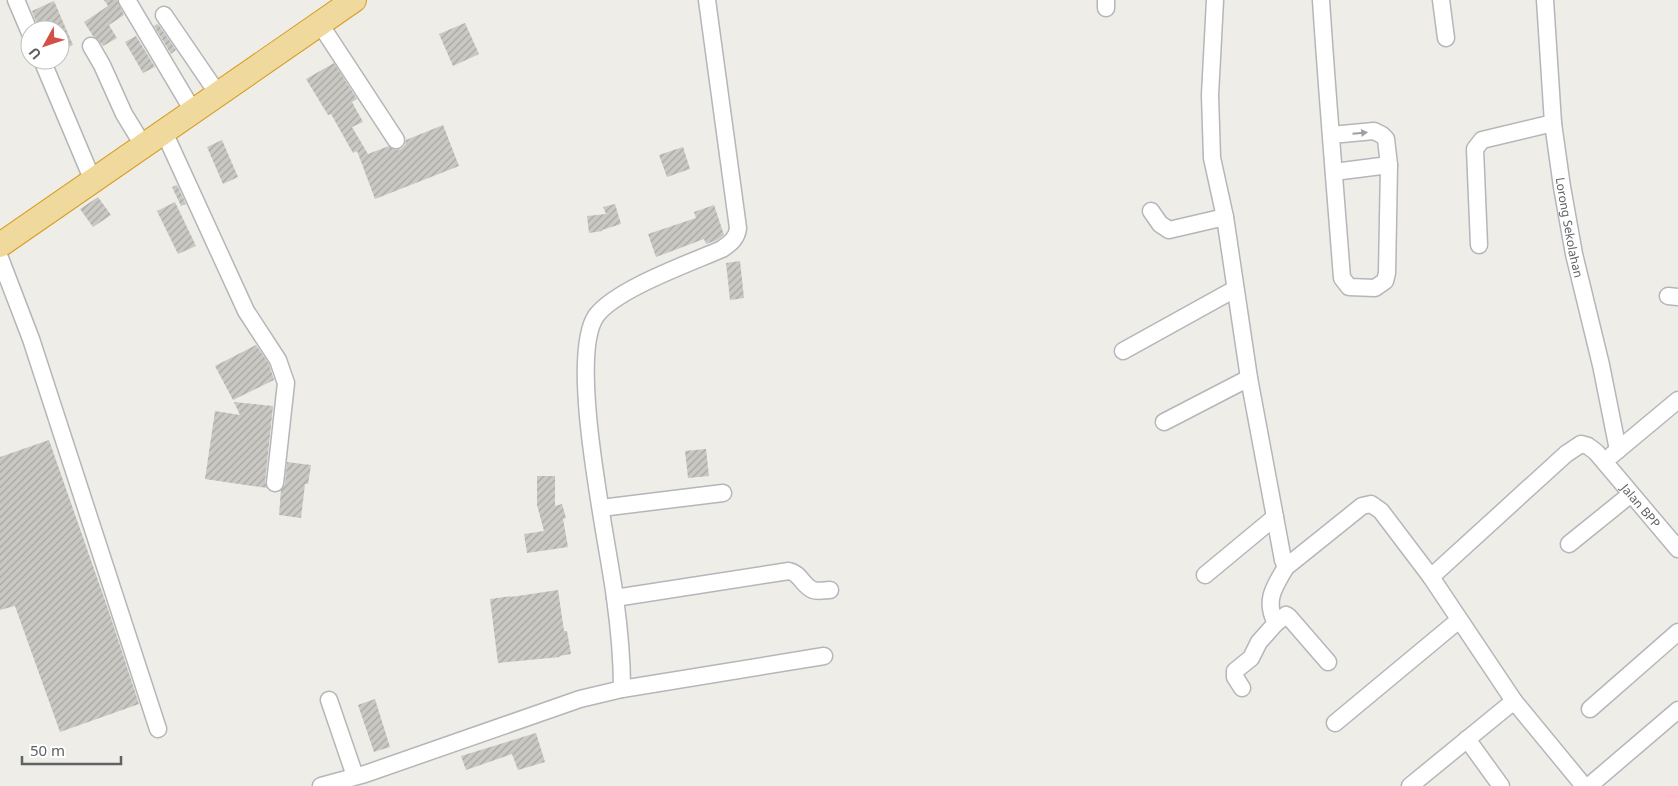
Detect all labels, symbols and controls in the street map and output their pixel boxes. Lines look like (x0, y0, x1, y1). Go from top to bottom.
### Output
north arrow (20, 20, 70, 70)
text: U (24, 44, 45, 64)
one-way arrow (1352, 128, 1368, 136)
street label: Lorong Sekolahan (1552, 176, 1588, 279)
street label: Jalan BPP (1617, 479, 1665, 531)
scale bar (22, 734, 121, 766)
text: 50 m (30, 740, 65, 760)

